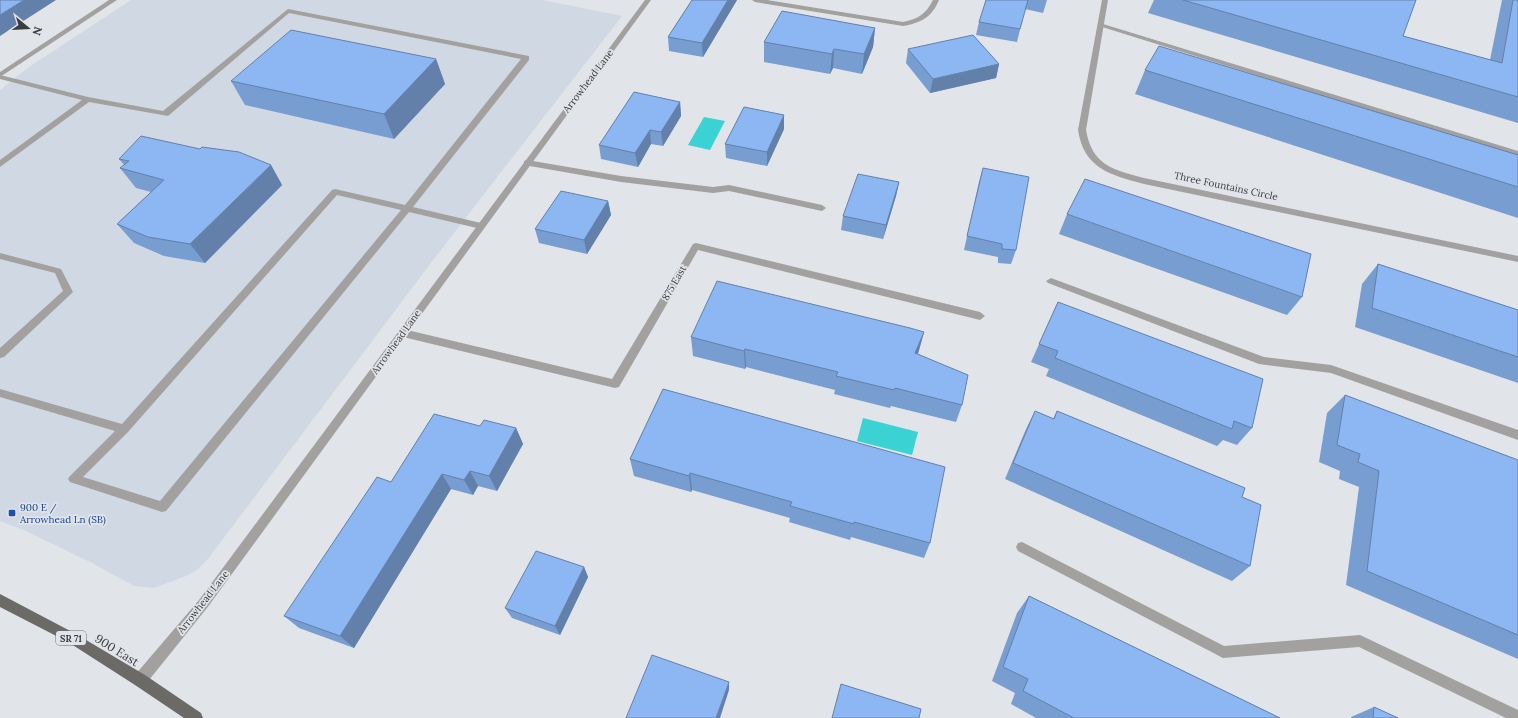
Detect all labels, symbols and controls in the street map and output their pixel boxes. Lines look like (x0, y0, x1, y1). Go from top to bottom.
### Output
north arrow (8, 8, 48, 48)
text: N (29, 25, 45, 38)
street label: Arrowhead Lane (559, 46, 617, 116)
street label: Three Fountains Circle (1173, 169, 1280, 203)
street label: 875 East (659, 263, 689, 303)
street label: Arrowhead Lane (368, 307, 424, 378)
place label: 900 E / Arrowhead Ln (SB) (19, 501, 106, 526)
marker: 900 E / Arrowhead Ln (SB) (7, 508, 17, 518)
street label: Arrowhead Lane (174, 567, 232, 637)
road number: SR 71 (56, 631, 86, 645)
street label: 900 East (92, 631, 142, 669)

